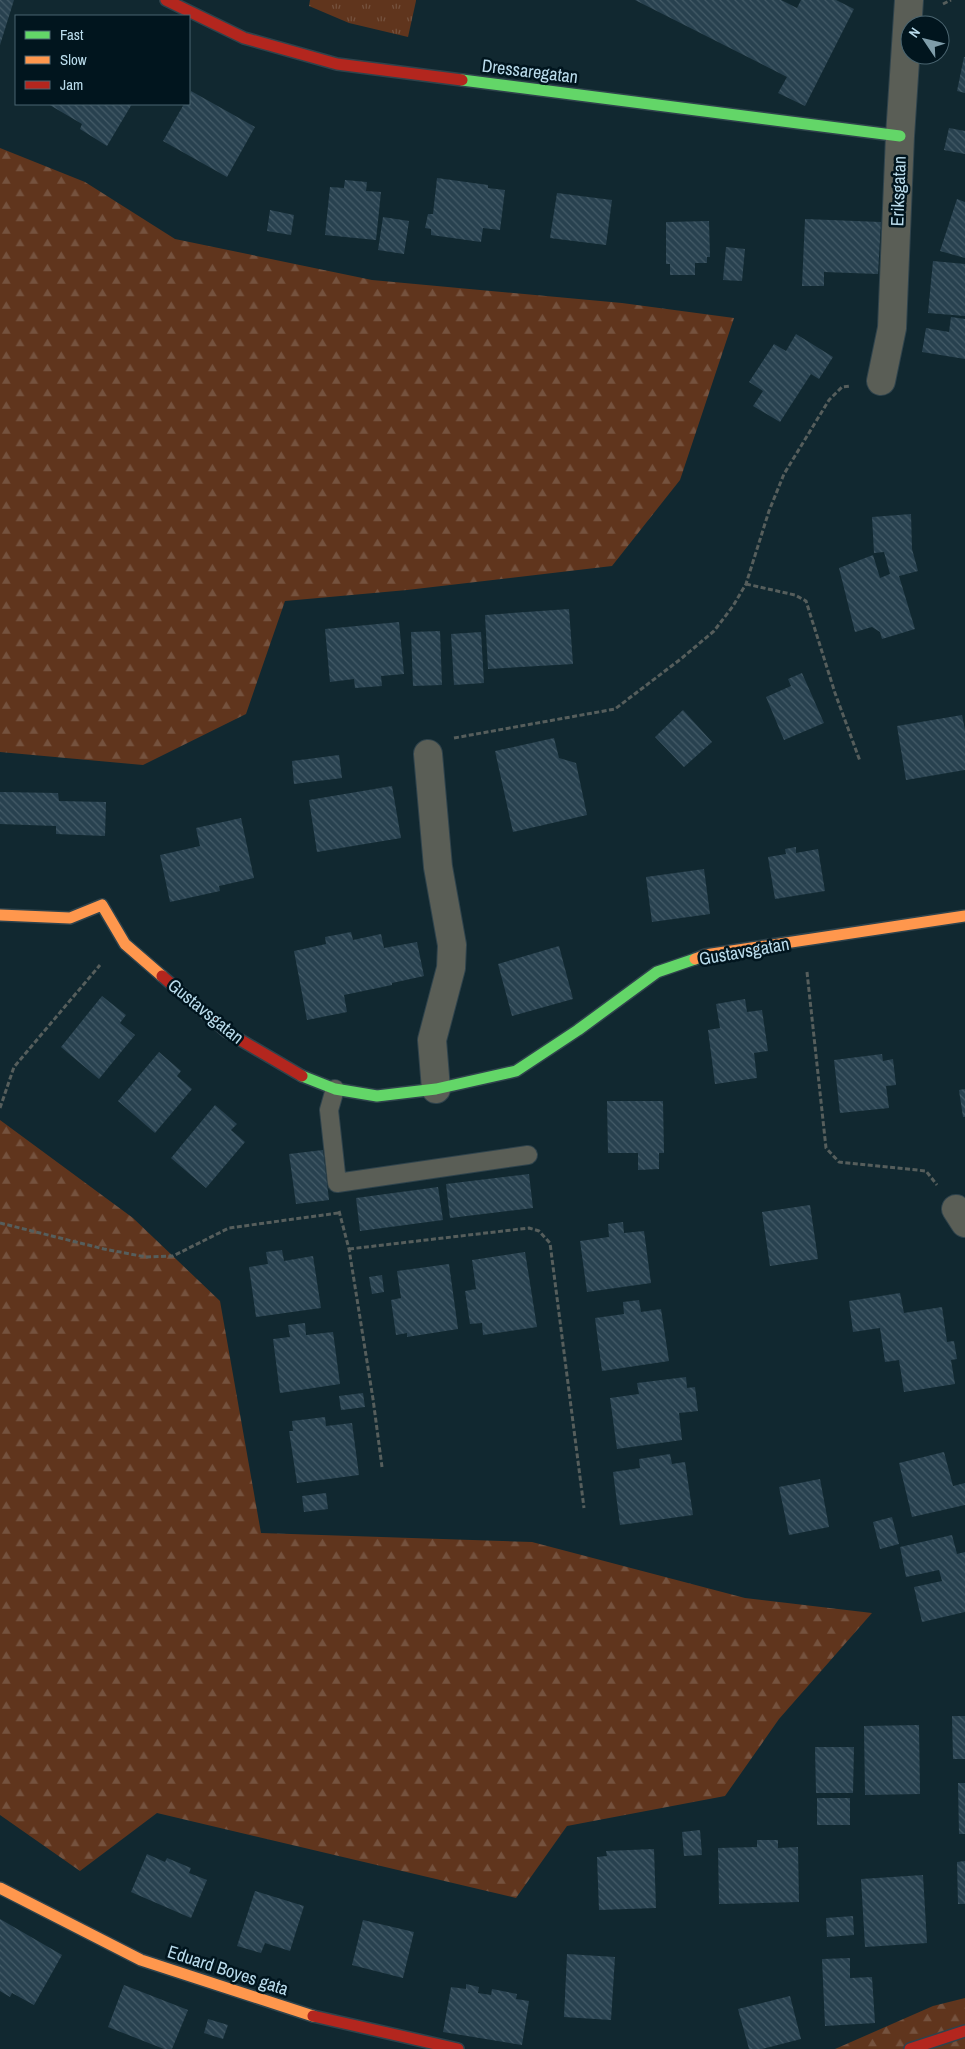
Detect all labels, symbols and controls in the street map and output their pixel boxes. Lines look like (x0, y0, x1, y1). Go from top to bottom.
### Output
legend (15, 15, 190, 105)
north arrow (900, 15, 950, 65)
text: Fast (60, 24, 84, 45)
text: N (905, 24, 924, 41)
text: Slow (60, 49, 87, 70)
street label: Dressaregatan (480, 53, 580, 89)
text: Jam (60, 74, 83, 95)
street label: Eriksgatan (884, 155, 912, 227)
street label: Gustavsgatan (697, 931, 791, 971)
street label: Gustavsgatan (163, 973, 249, 1049)
street label: Eduard Boyes gata (164, 1939, 292, 2001)

